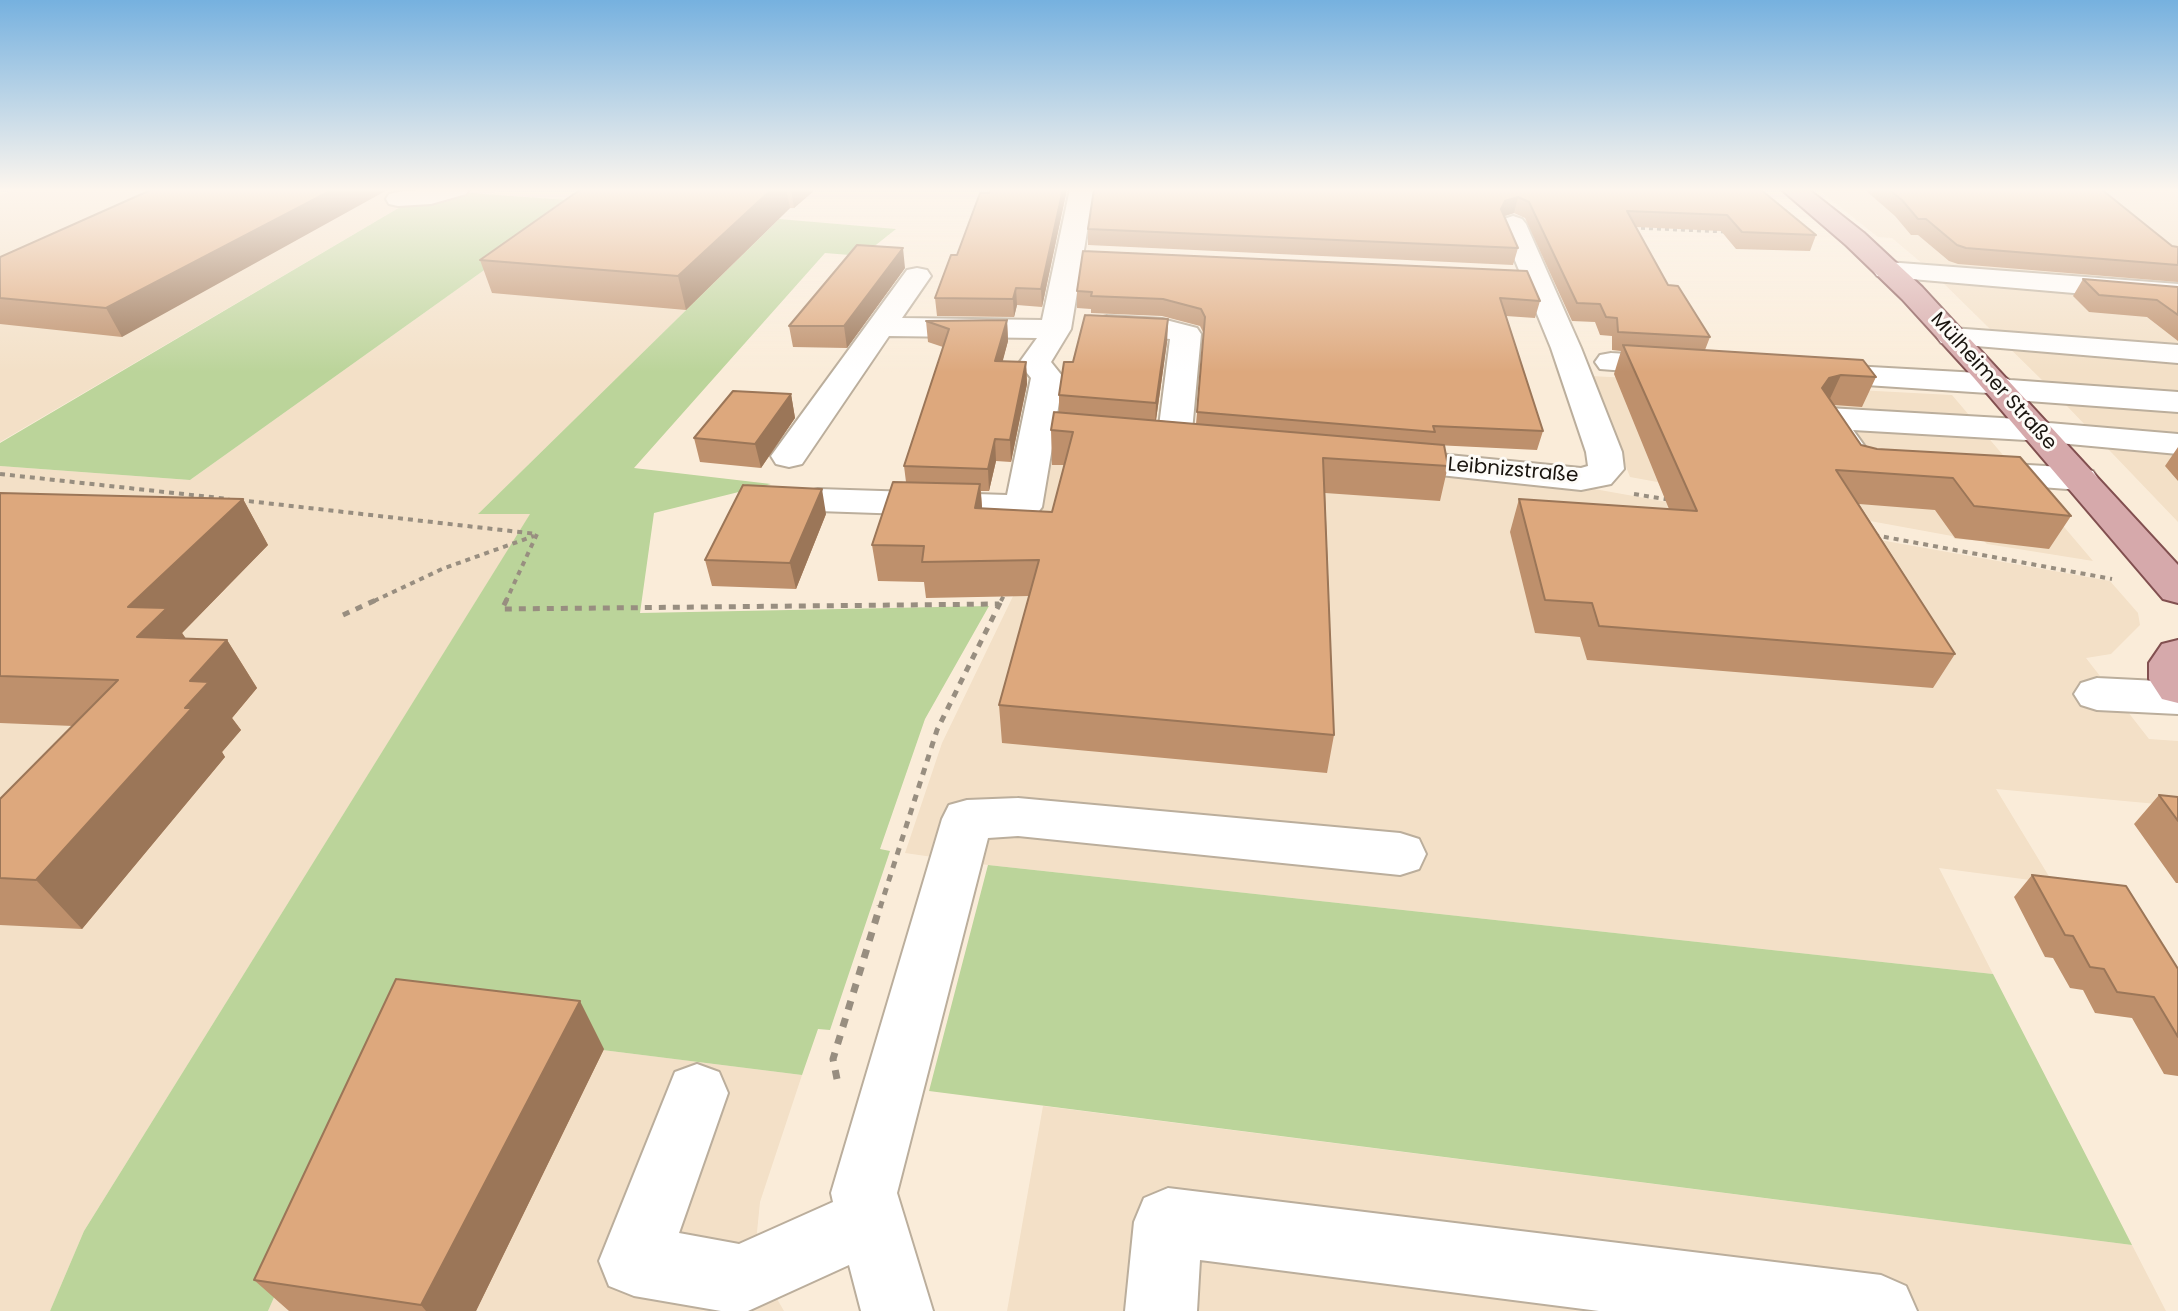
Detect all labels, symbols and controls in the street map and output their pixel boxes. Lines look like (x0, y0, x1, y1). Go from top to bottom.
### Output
street label: Mülheimer Straße (1925, 308, 2061, 456)
street label: Leibnizstraße (1447, 453, 1579, 489)

